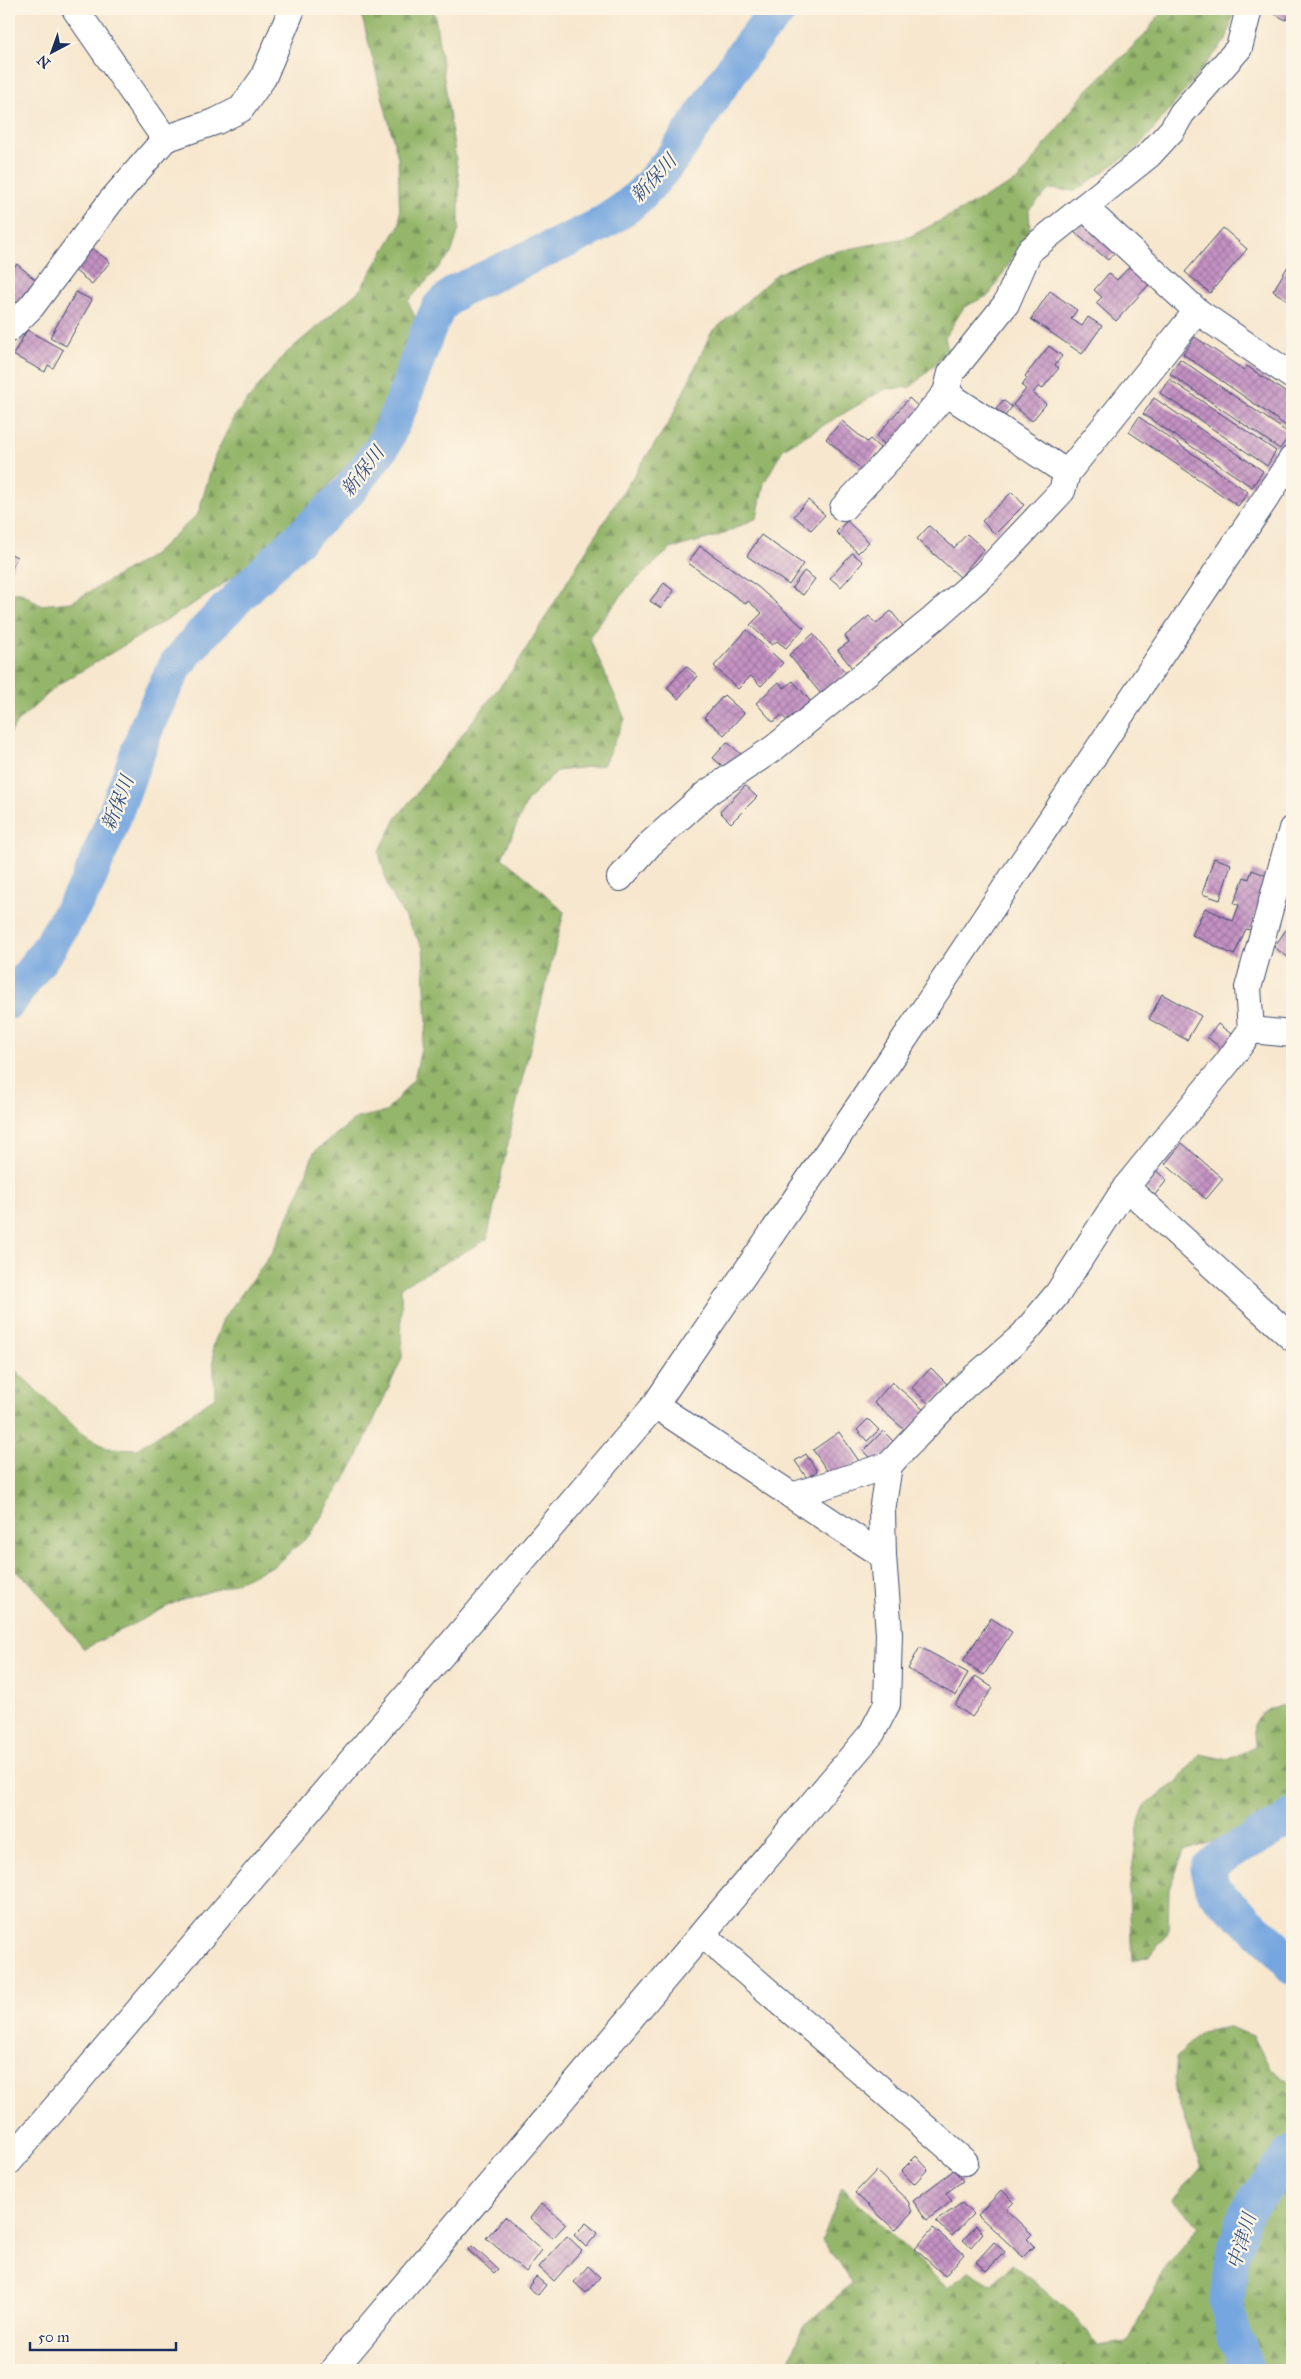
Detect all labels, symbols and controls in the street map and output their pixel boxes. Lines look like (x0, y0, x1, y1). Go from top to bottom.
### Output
north arrow (28, 28, 78, 78)
text: N (34, 51, 54, 72)
water label: 新保川 (626, 148, 683, 207)
water label: 新保川 (336, 440, 390, 501)
water label: 新保川 (97, 771, 139, 834)
water label: 中津川 (1222, 2209, 1261, 2272)
scale bar (30, 2319, 176, 2351)
text: 50 m (38, 2328, 70, 2346)

